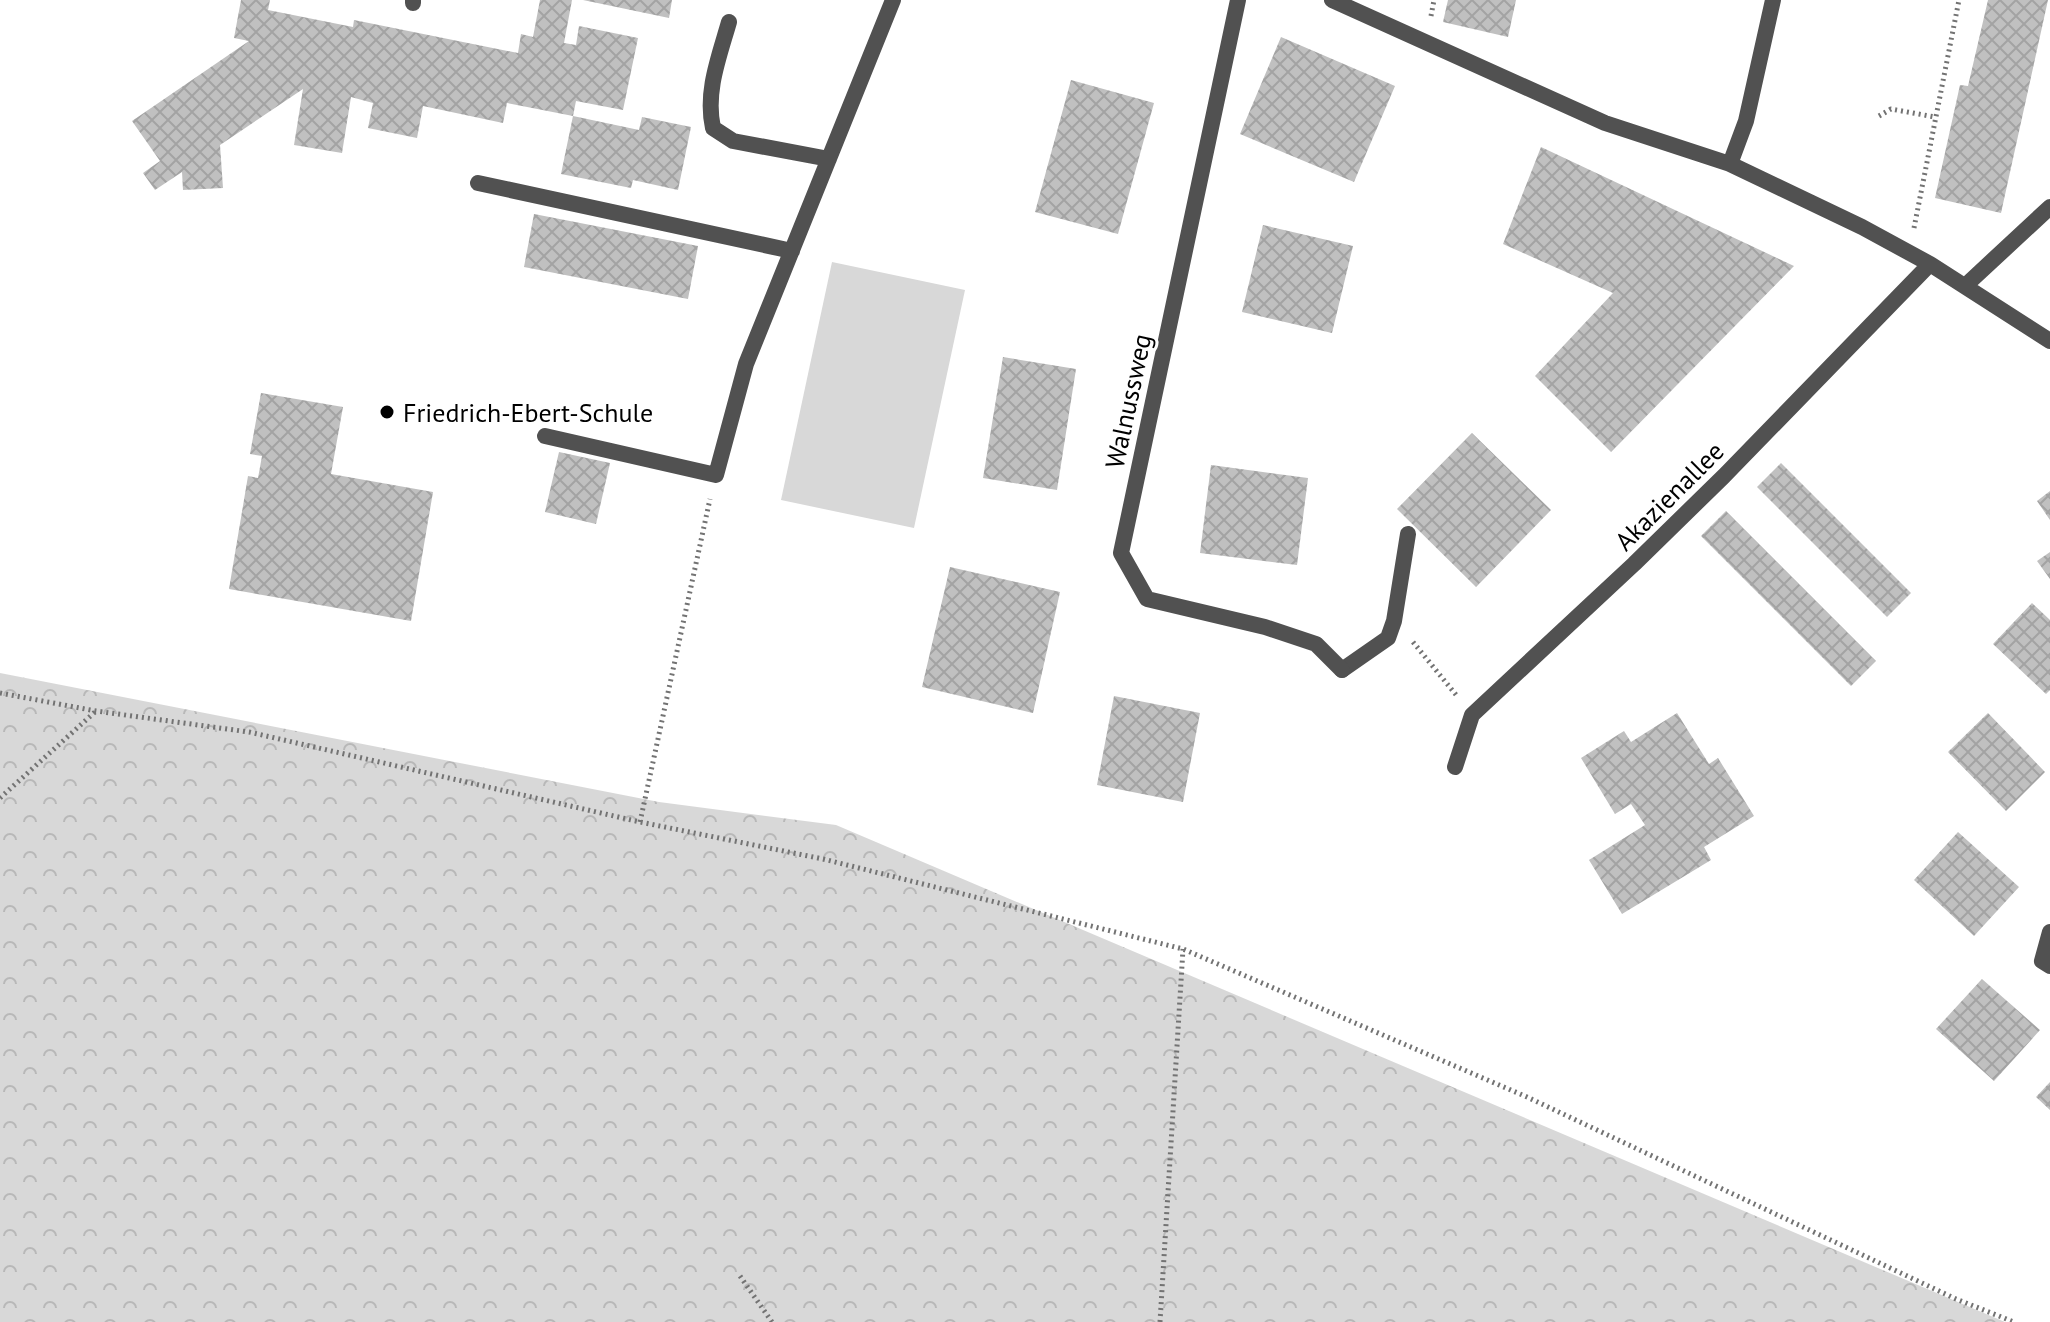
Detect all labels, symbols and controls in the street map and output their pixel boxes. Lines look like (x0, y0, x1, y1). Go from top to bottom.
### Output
street label: Walnussweg (1098, 331, 1158, 471)
place label: Friedrich-Ebert-Schule (403, 396, 653, 429)
marker: Friedrich-Ebert-Schule (378, 403, 396, 421)
street label: Akazienallee (1608, 435, 1730, 557)

